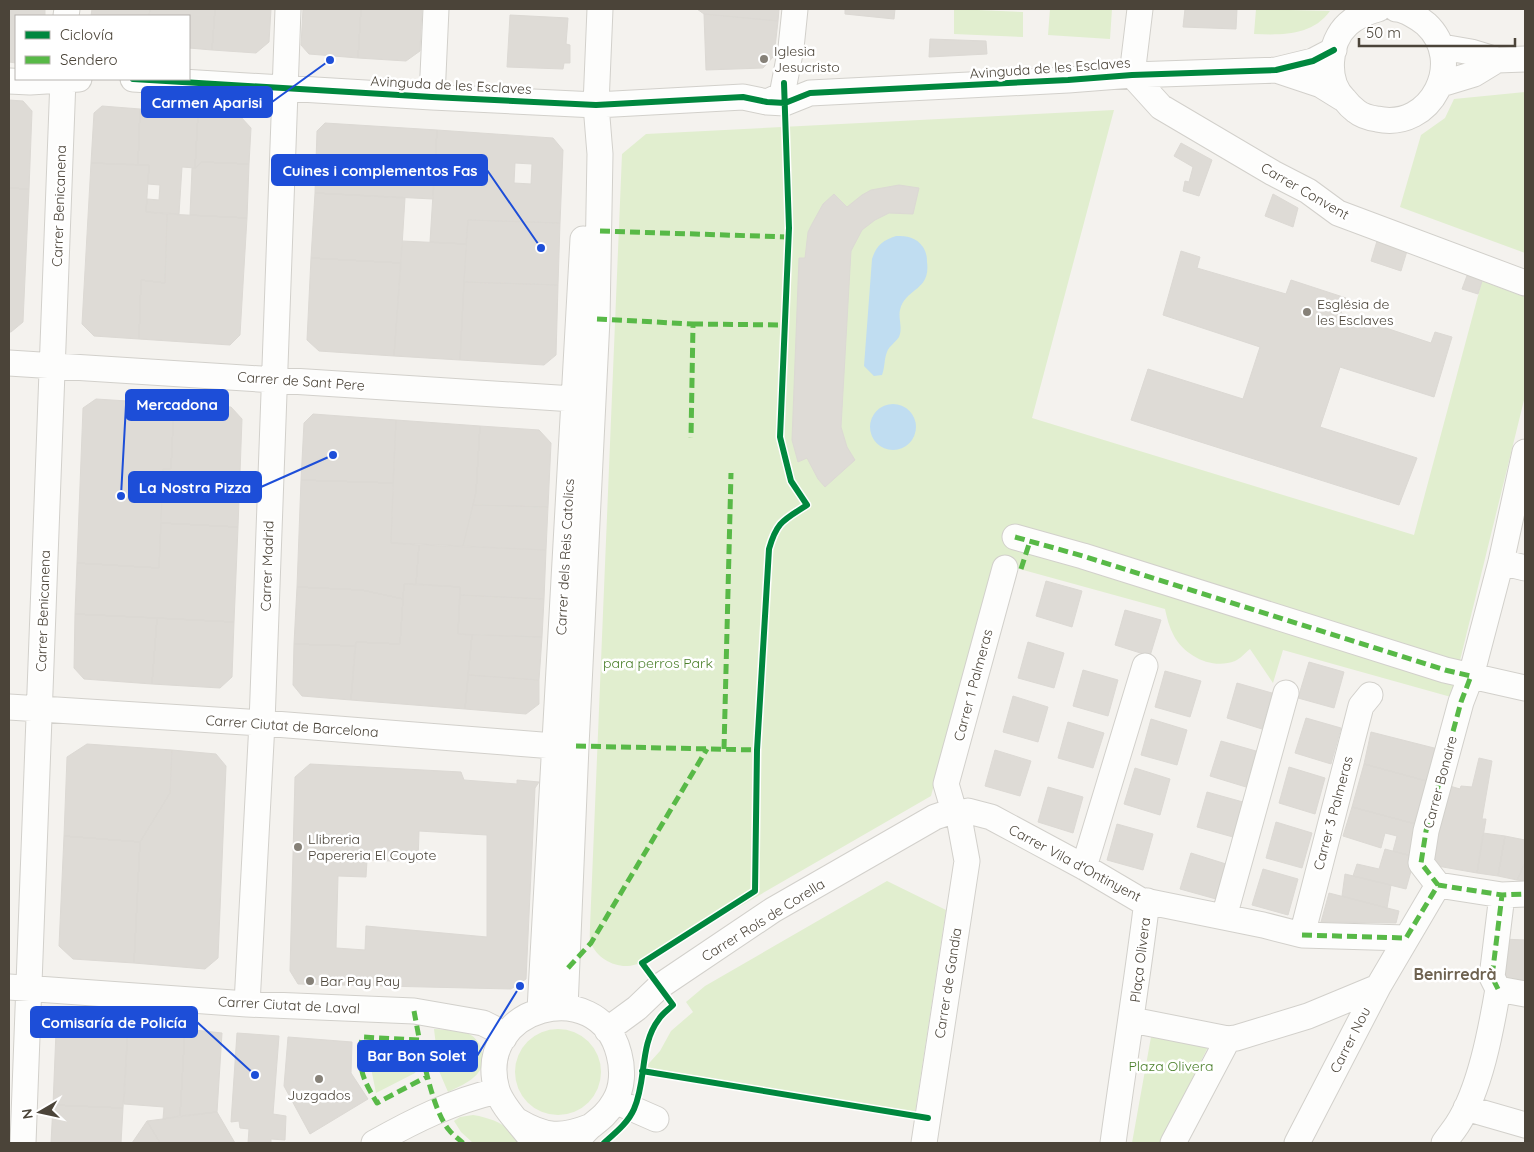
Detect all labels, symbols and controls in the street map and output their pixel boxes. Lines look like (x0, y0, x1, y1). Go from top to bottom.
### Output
legend (15, 15, 190, 80)
scale bar (1359, 15, 1515, 47)
text: 50 m (1366, 23, 1401, 42)
text: Ciclovía (60, 25, 113, 44)
place label: Iglesia Jesucristo (774, 42, 840, 76)
text: Sendero (60, 50, 118, 69)
marker: Iglesia Jesucristo (758, 53, 770, 65)
street label: Avinguda de les Esclaves (969, 53, 1131, 83)
street label: Avinguda de les Esclaves (370, 72, 532, 98)
callout: Carmen Aparisi (142, 87, 272, 117)
text: Carmen Aparisi (152, 93, 262, 112)
street label: Carrer Benicanena (48, 145, 70, 267)
callout: Cuines i complementos Fas (272, 155, 487, 185)
street label: Carrer Convent (1258, 158, 1353, 224)
text: Cuines i complementos Fas (282, 161, 478, 180)
place label: Església de les Esclaves (1317, 295, 1394, 329)
marker: Església de les Esclaves (1301, 306, 1313, 318)
street label: Carrer de Sant Pere (237, 368, 365, 394)
callout: Mercadona (126, 390, 228, 420)
text: Mercadona (136, 395, 218, 414)
callout: La Nostra Pizza (129, 472, 261, 502)
text: La Nostra Pizza (139, 478, 251, 497)
street label: Carrer dels Reis Catolics (552, 478, 578, 636)
street label: Carrer Madrid (256, 520, 278, 612)
street label: Carrer Benicanena (32, 550, 54, 672)
street label: Carrer 1 Palmeras (949, 627, 997, 743)
park label: para perros Park (603, 654, 713, 672)
street label: Carrer Ciutat de Barcelona (205, 711, 379, 741)
street label: Carrer Bonaire (1419, 734, 1461, 830)
street label: Carrer 3 Palmeras (1309, 754, 1357, 872)
street label: Carrer Vila d'Ontinyent (1006, 820, 1145, 906)
place label: Llibreria Papereria El Coyote (308, 830, 436, 864)
marker: Llibreria Papereria El Coyote (292, 841, 304, 853)
street label: Carrer Roís de Corella (698, 875, 828, 965)
street label: Plaça Olivera (1126, 916, 1154, 1004)
street label: Carrer de Gandia (930, 926, 966, 1040)
district label: Benirredrà (1413, 964, 1497, 984)
place label: Bar Pay Pay (320, 972, 400, 990)
marker: Bar Pay Pay (304, 975, 316, 987)
street label: Carrer Ciutat de Laval (218, 992, 360, 1018)
street label: Carrer Nou (1326, 1004, 1374, 1076)
callout: Comisaría de Policía (31, 1007, 197, 1037)
text: Comisaría de Policía (41, 1013, 187, 1032)
callout: Bar Bon Solet (358, 1041, 477, 1071)
text: Bar Bon Solet (367, 1046, 467, 1065)
park label: Plaza Olivera (1129, 1057, 1213, 1075)
marker: Juzgados (313, 1073, 325, 1085)
place label: Juzgados (287, 1086, 351, 1104)
north arrow (15, 1087, 65, 1137)
text: N (17, 1108, 37, 1121)

